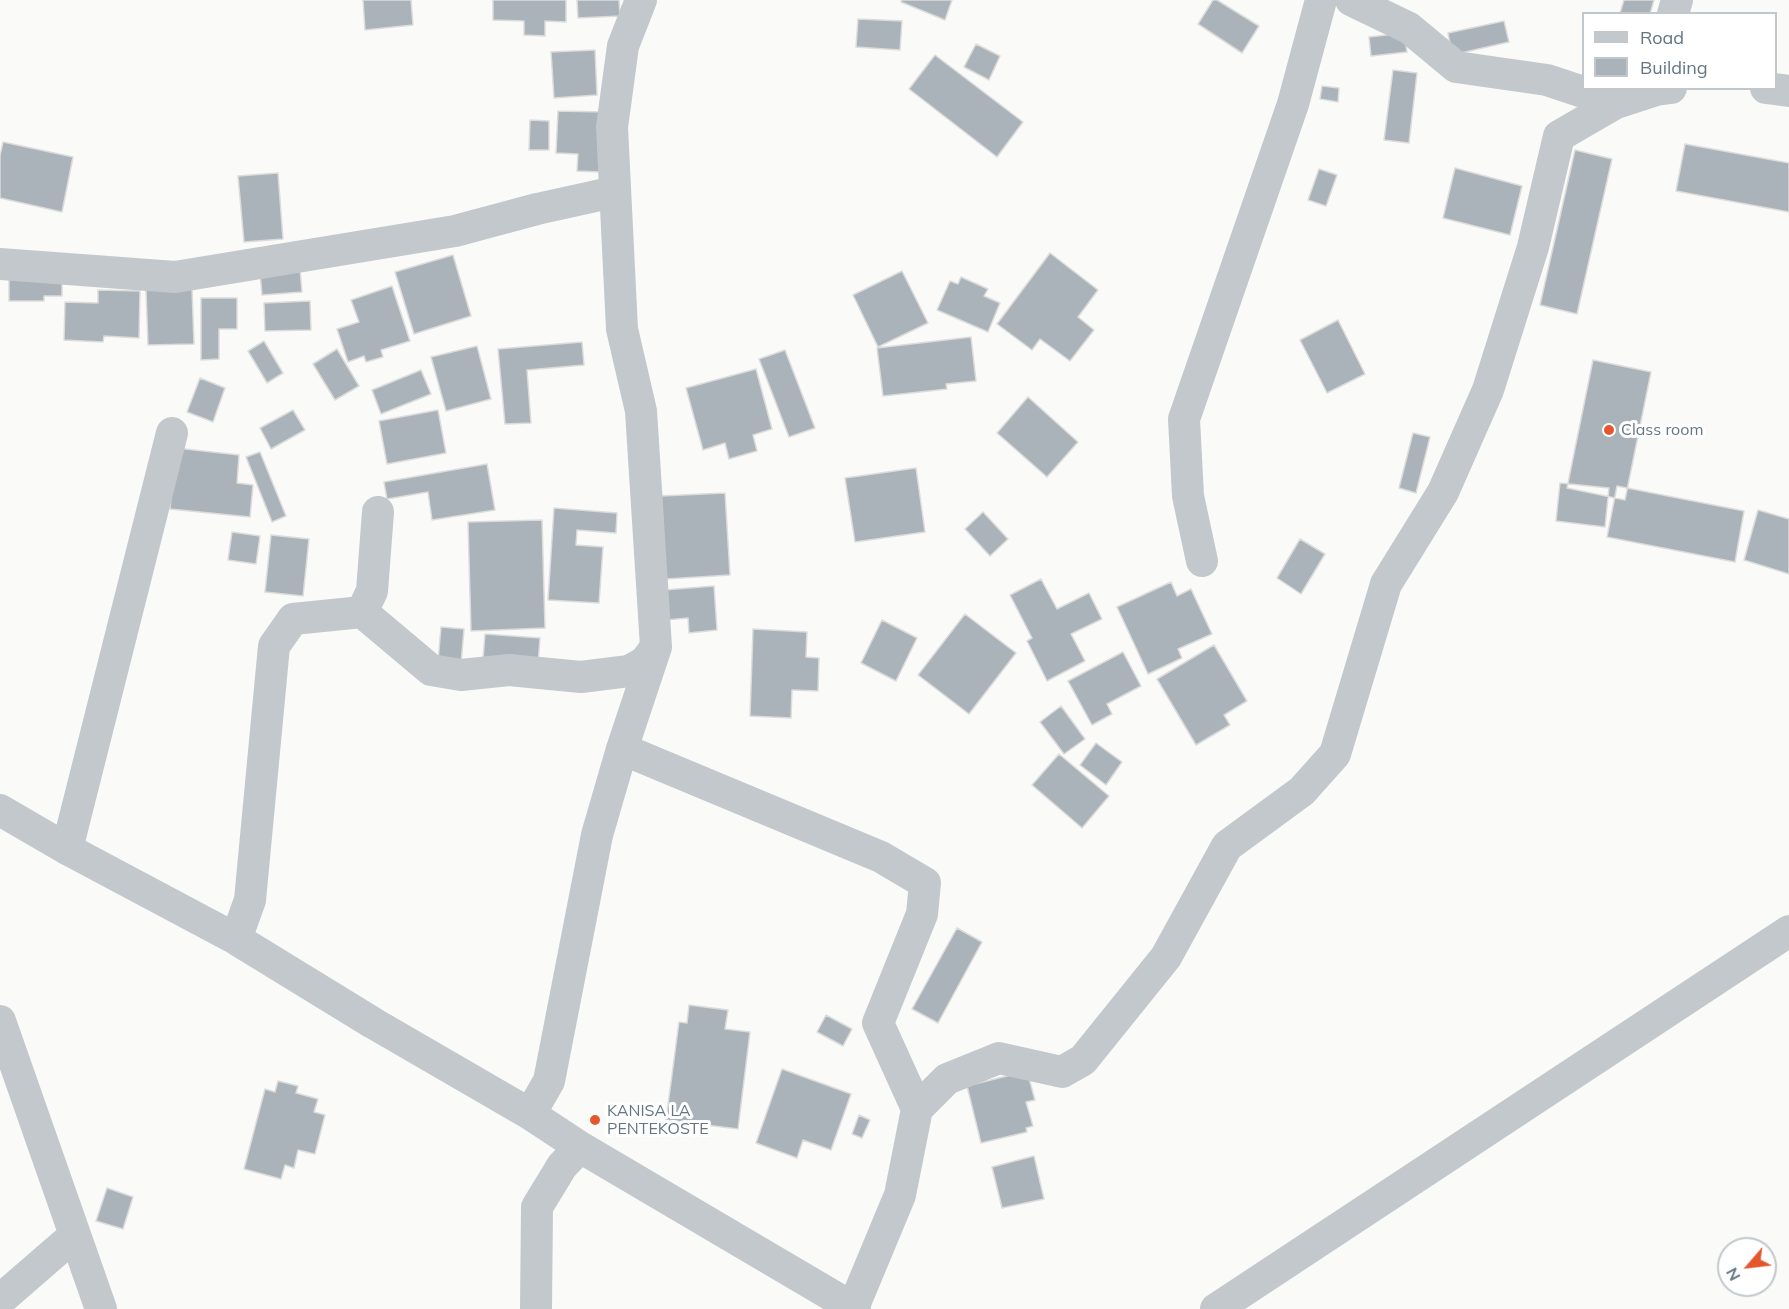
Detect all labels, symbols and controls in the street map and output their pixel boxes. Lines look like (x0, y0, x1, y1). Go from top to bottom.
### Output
legend (1582, 12, 1777, 90)
text: Road (1640, 26, 1684, 49)
text: Building (1640, 56, 1708, 79)
place label: Class room (1621, 420, 1703, 440)
marker: Class room (1602, 423, 1616, 437)
place label: KANISA LA PENTEKOSTE (607, 1101, 709, 1139)
marker: KANISA LA PENTEKOSTE (588, 1113, 602, 1127)
north arrow (1717, 1237, 1777, 1297)
text: N (1721, 1264, 1745, 1285)

